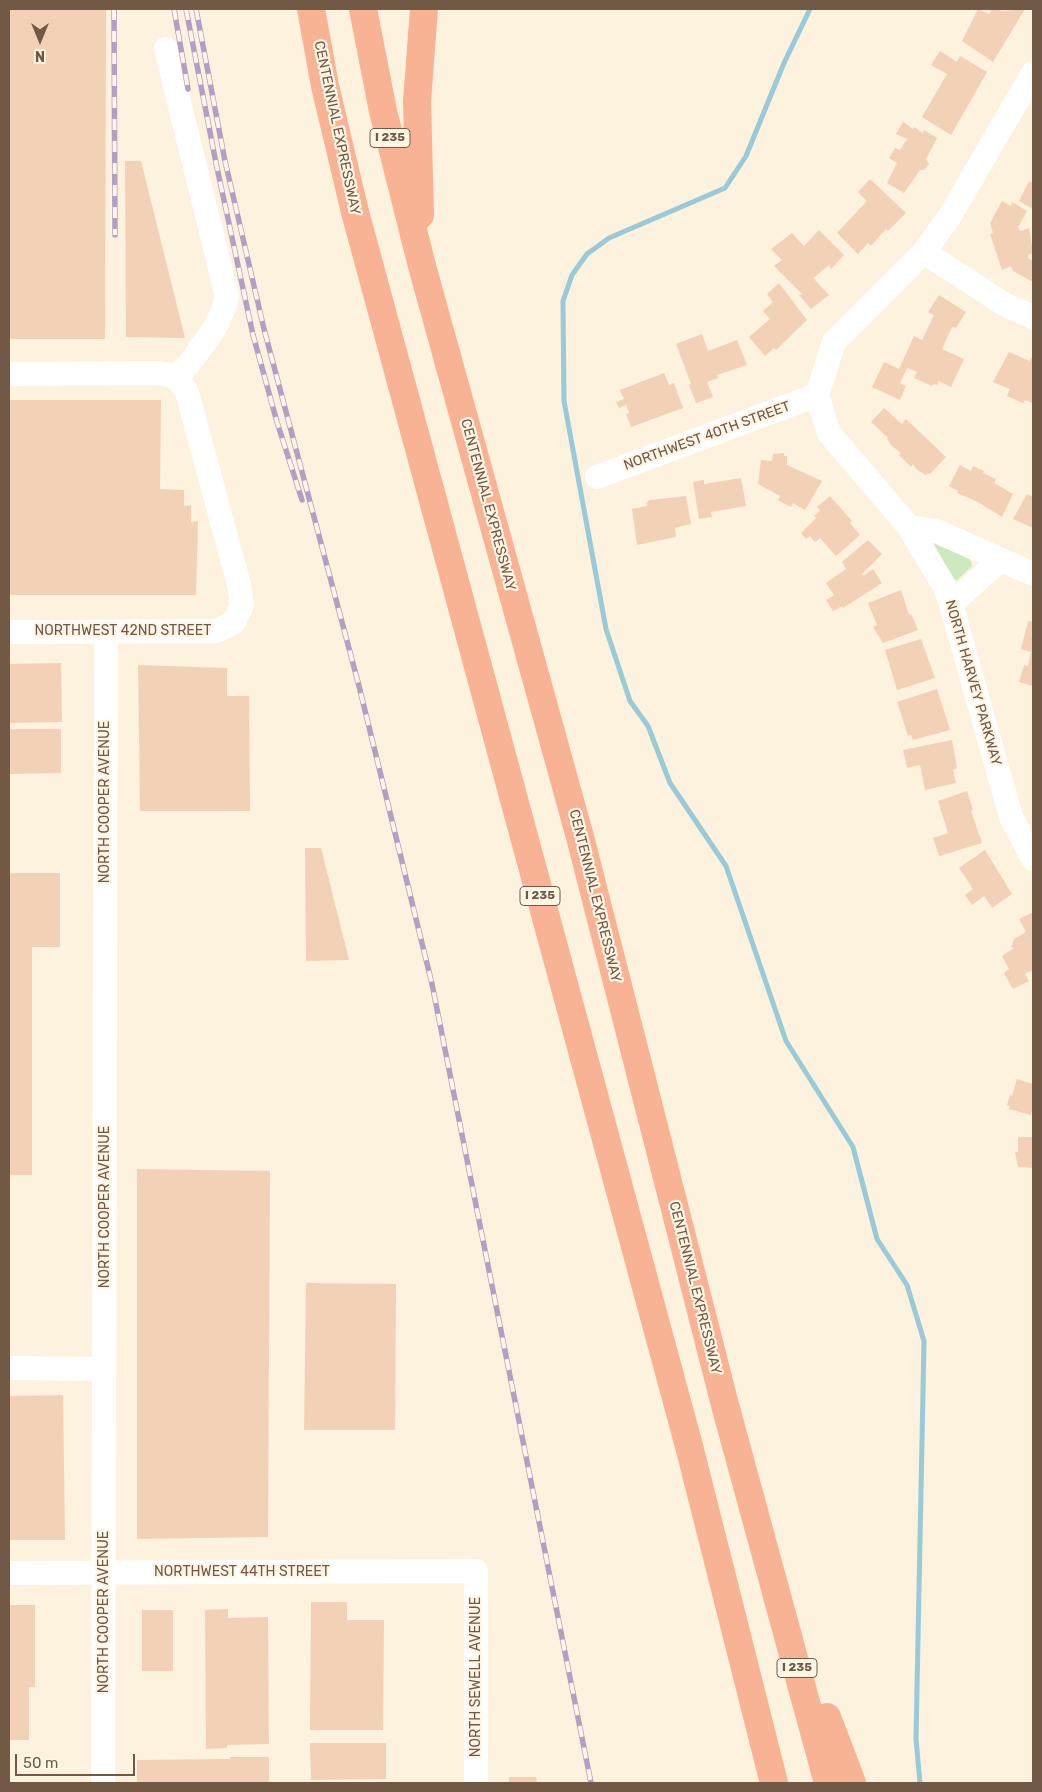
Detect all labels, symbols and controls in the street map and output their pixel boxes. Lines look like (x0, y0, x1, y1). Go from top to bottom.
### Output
north arrow (15, 15, 65, 65)
street label: CENTENNIAL EXPRESSWAY (310, 39, 364, 217)
text: N (35, 47, 45, 64)
road number: I 235 (370, 128, 410, 148)
street label: NORTHWEST 40TH STREET (621, 398, 793, 474)
street label: CENTENNIAL EXPRESSWAY (457, 417, 519, 593)
street label: NORTH HARVEY PARKWAY (941, 598, 1005, 768)
street label: NORTHWEST 42ND STREET (35, 623, 211, 639)
street label: NORTH COOPER AVENUE (97, 721, 113, 883)
street label: CENTENNIAL EXPRESSWAY (565, 808, 625, 984)
road number: I 235 (520, 886, 560, 906)
street label: NORTH COOPER AVENUE (97, 1126, 113, 1288)
street label: CENTENNIAL EXPRESSWAY (665, 1200, 725, 1376)
street label: NORTH COOPER AVENUE (96, 1531, 112, 1693)
street label: NORTHWEST 44TH STREET (154, 1564, 330, 1580)
street label: NORTH SEWELL AVENUE (468, 1597, 484, 1757)
road number: I 235 (777, 1659, 817, 1678)
scale bar (18, 1744, 138, 1776)
text: 50 m (23, 1754, 58, 1772)

